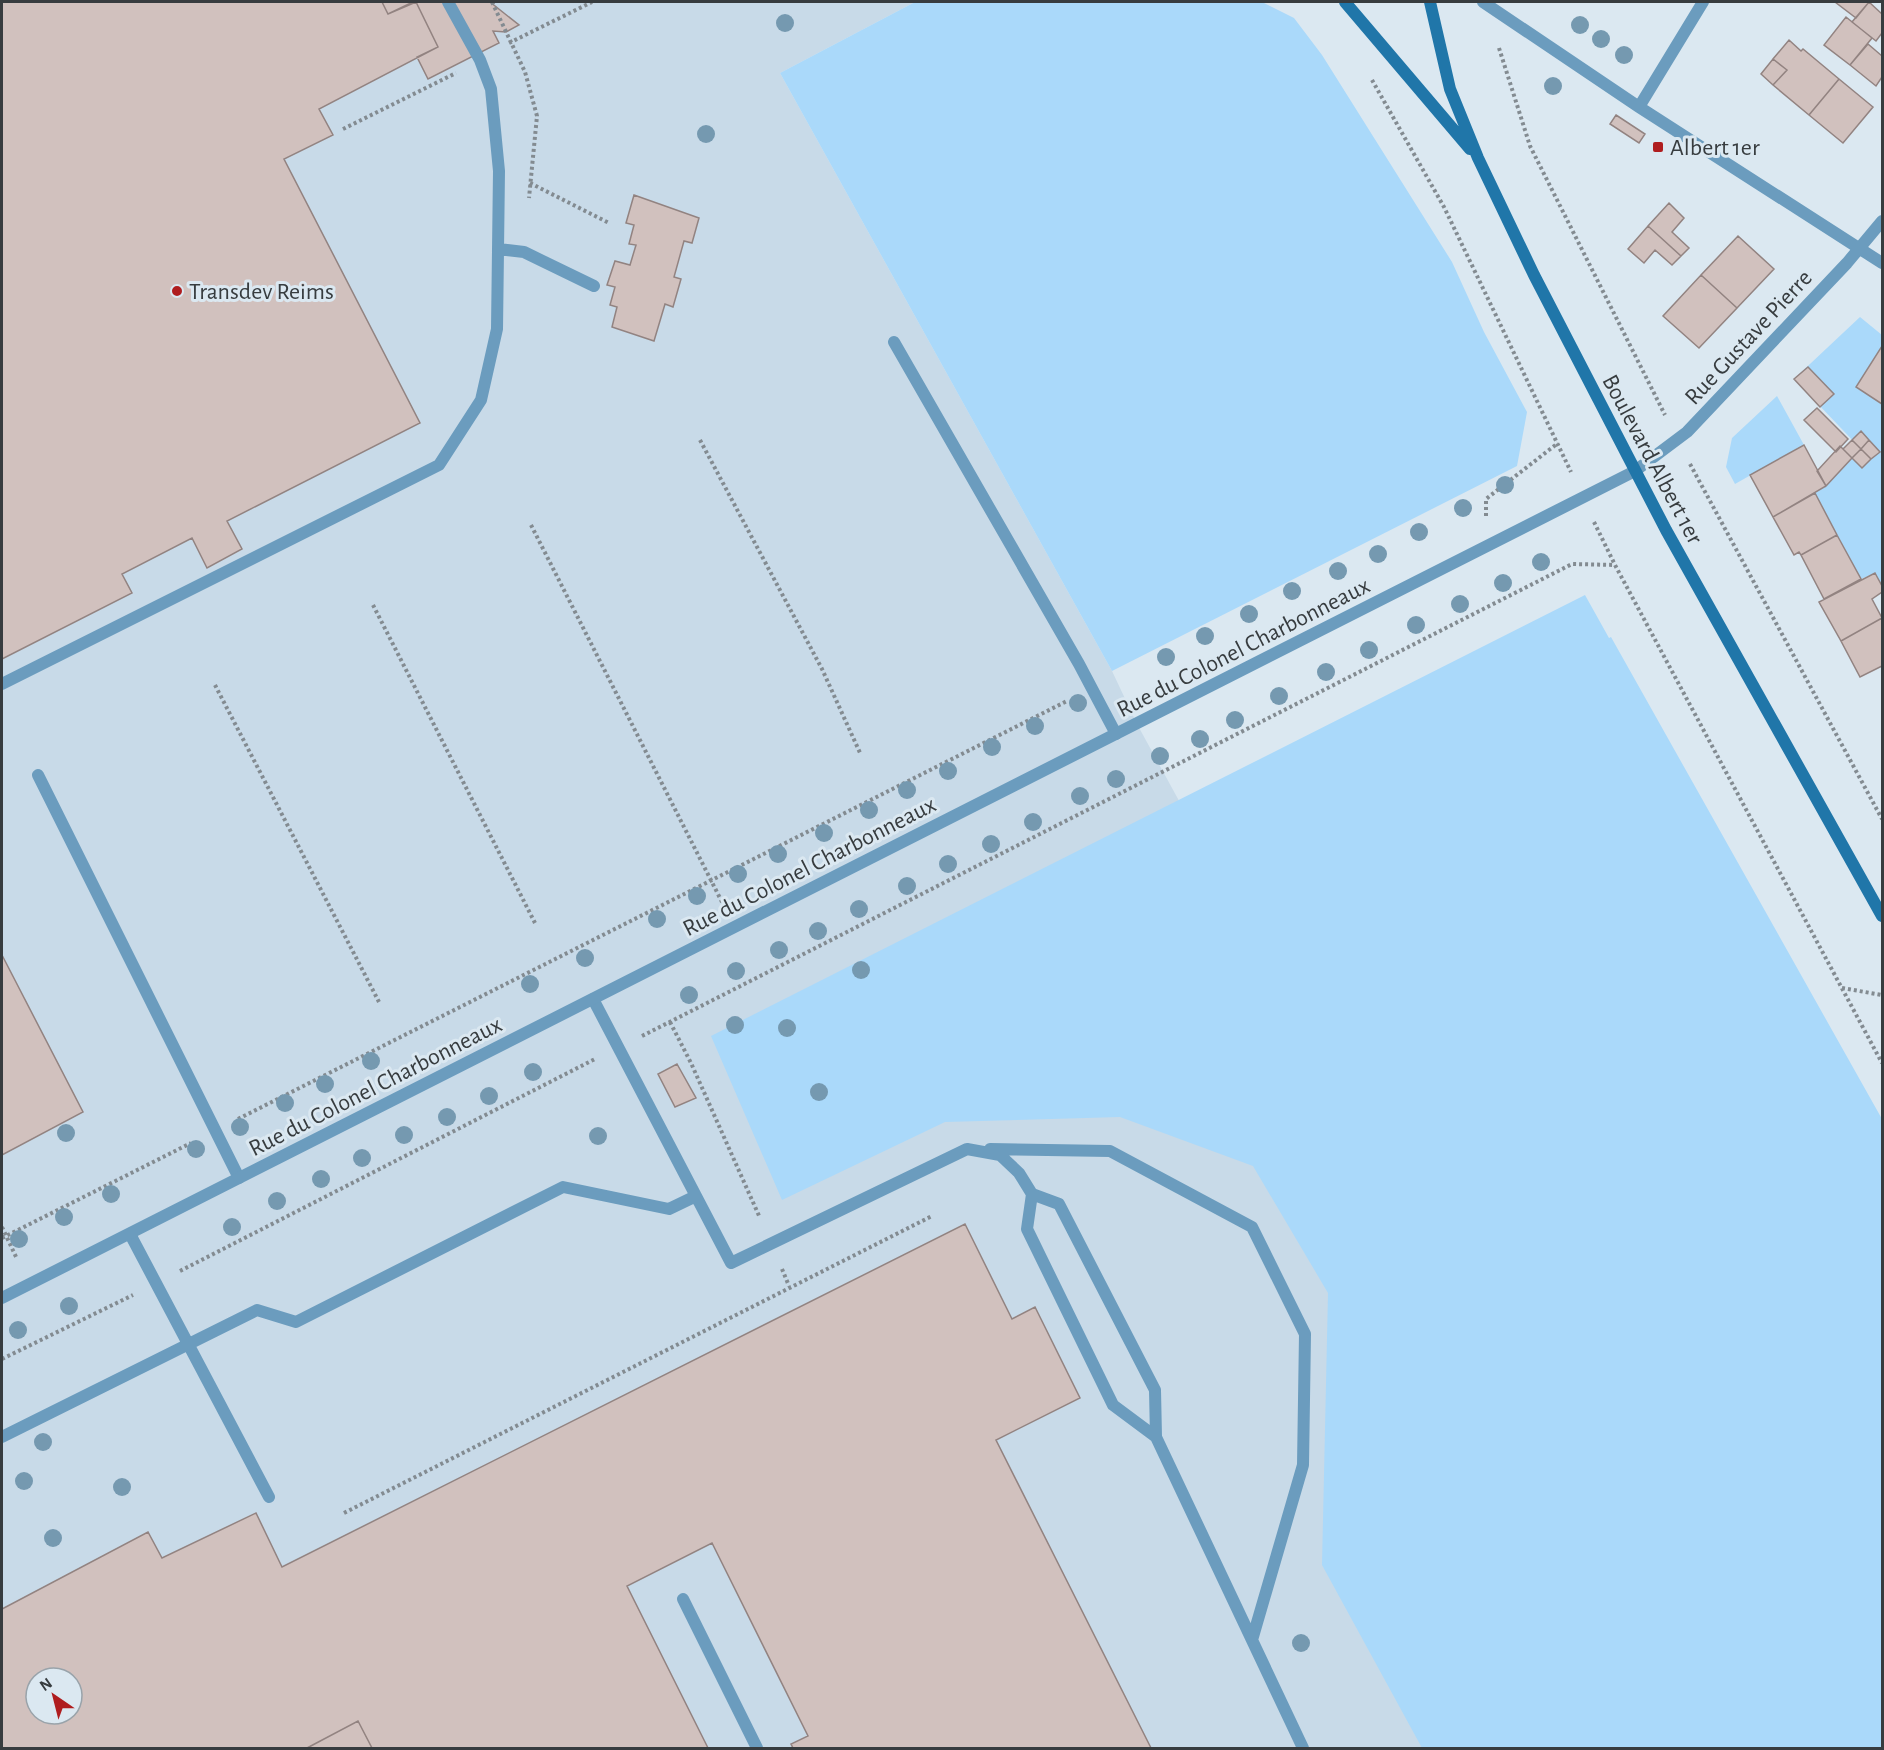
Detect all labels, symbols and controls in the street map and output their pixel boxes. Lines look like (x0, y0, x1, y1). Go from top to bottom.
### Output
place label: Albert 1er (1670, 136, 1760, 160)
marker: Albert 1er (1651, 140, 1665, 154)
street label: Rue Gustave Pierre (1681, 266, 1817, 410)
place label: Transdev Reims (189, 280, 334, 304)
marker: Transdev Reims (170, 284, 184, 298)
street label: Boulevard Albert 1er (1597, 371, 1707, 548)
street label: Rue du Colonel Charbonneaux (1113, 573, 1374, 722)
street label: Rue du Colonel Charbonneaux (679, 792, 940, 941)
street label: Rue du Colonel Charbonneaux (245, 1012, 506, 1161)
north arrow (24, 1666, 84, 1726)
text: N (37, 1675, 55, 1694)

